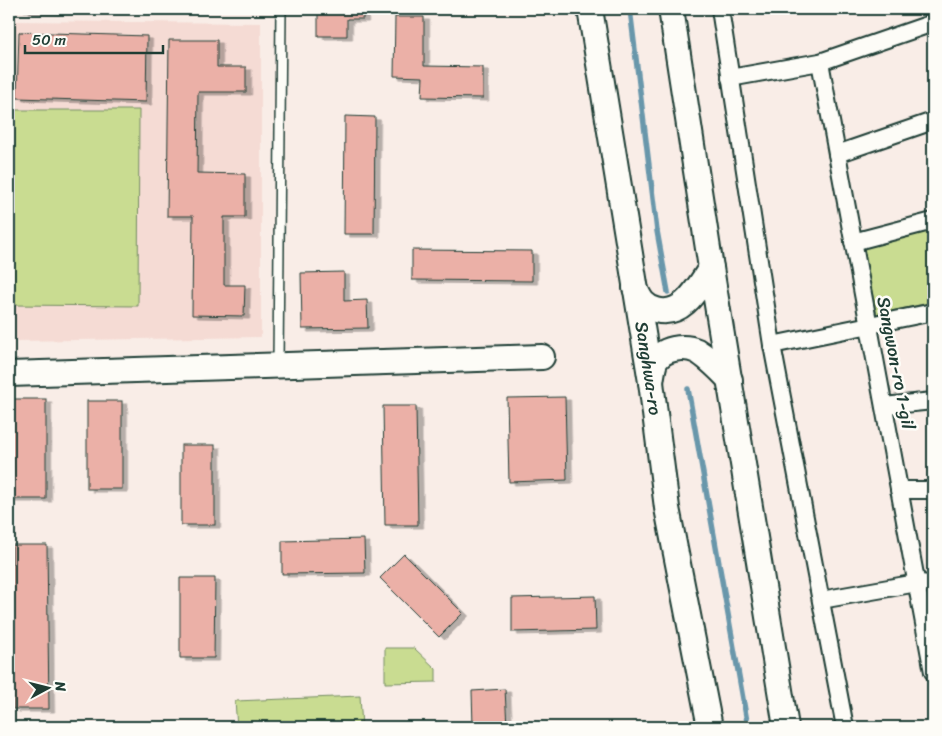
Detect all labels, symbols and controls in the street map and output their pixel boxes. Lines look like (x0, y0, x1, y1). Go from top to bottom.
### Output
scale bar (25, 22, 162, 54)
text: 50 m (32, 27, 67, 53)
street label: Sangwon-ro 1-gil (867, 294, 925, 433)
street label: Sanghwa-ro (625, 319, 671, 417)
north arrow (22, 664, 72, 714)
text: N (47, 679, 73, 693)

